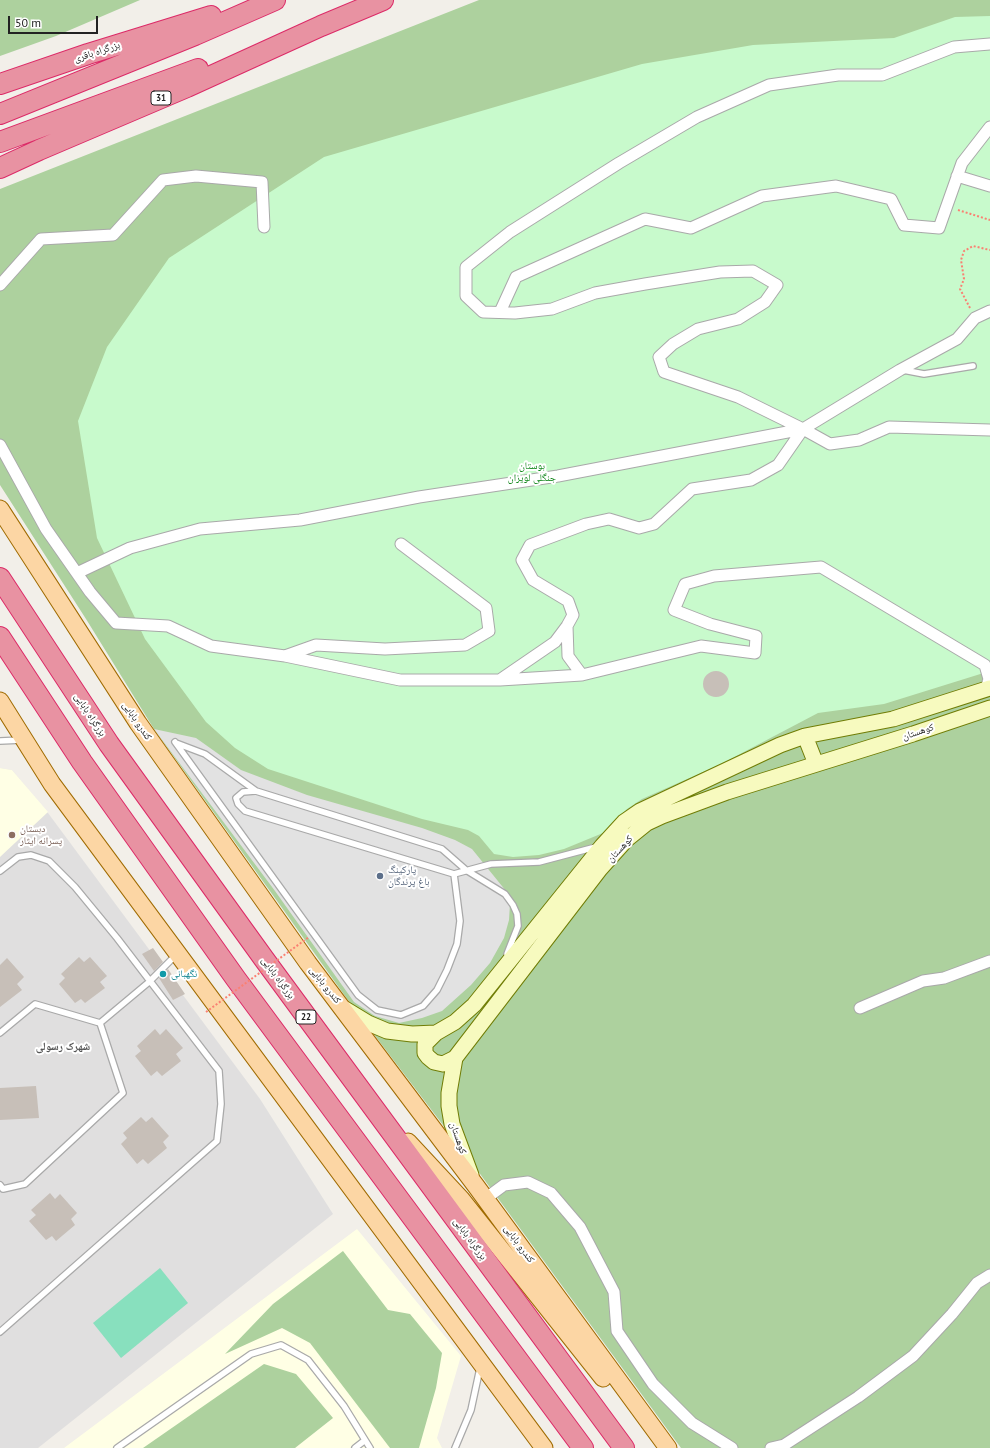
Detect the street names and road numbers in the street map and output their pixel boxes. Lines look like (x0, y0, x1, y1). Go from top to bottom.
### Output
street label: بزرگراه باقری (72, 39, 122, 65)
road number: 31 (151, 91, 171, 105)
street label: بزرگراه بابایی (72, 691, 108, 739)
street label: کندرو بابایی (120, 699, 154, 743)
street label: کوهستان (901, 721, 935, 743)
street label: کوهستان (605, 833, 635, 865)
street label: بزرگراه بابایی (259, 955, 297, 1001)
street label: کندرو بابایی (307, 964, 343, 1006)
road number: 22 (296, 1010, 316, 1024)
street label: کوهستان (447, 1121, 469, 1155)
street label: بزرگراه بابایی (451, 1216, 489, 1262)
street label: کندرو بابایی (501, 1223, 537, 1265)

